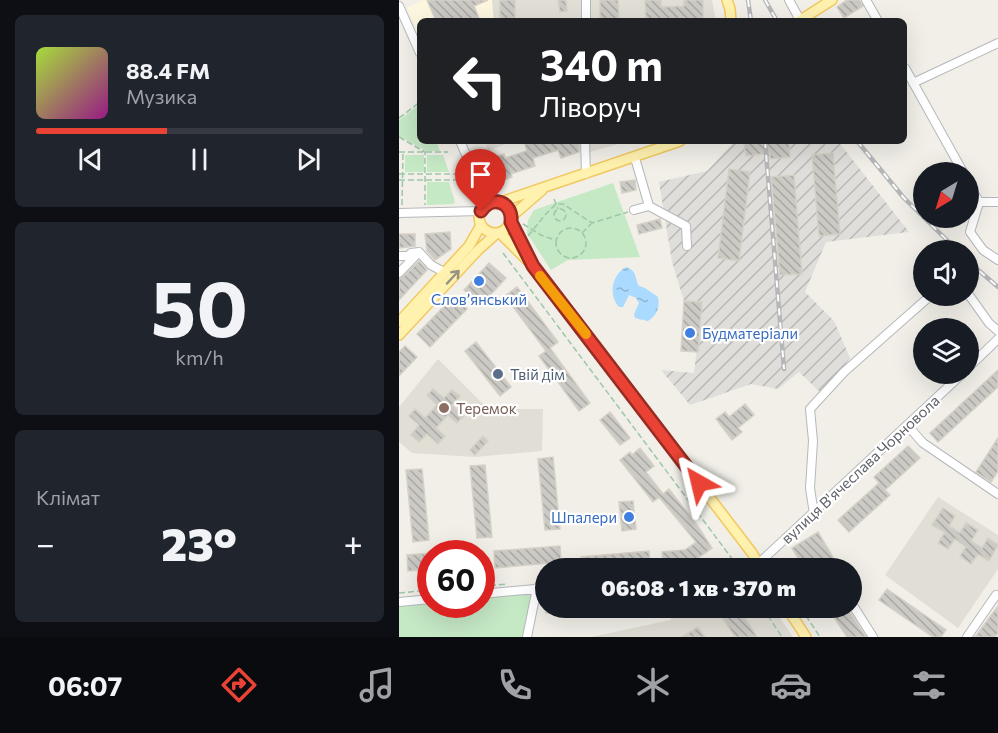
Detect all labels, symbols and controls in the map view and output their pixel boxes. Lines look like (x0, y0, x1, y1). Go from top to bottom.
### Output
text: 340 m (540, 38, 663, 90)
icon: left (441, 42, 519, 120)
text: 88.4 FM (126, 57, 210, 84)
text: Музика (126, 84, 197, 108)
text: Ліворуч (540, 90, 641, 123)
icon: previous (74, 143, 107, 176)
icon: pause (183, 143, 216, 176)
icon: next (292, 143, 325, 176)
pin (455, 149, 506, 211)
icon: arrive (464, 158, 497, 191)
north arrow (913, 162, 979, 228)
map controls (913, 162, 979, 384)
button: sound (913, 240, 979, 306)
text: 50 (151, 258, 248, 353)
one-way arrow (446, 269, 460, 284)
marker: Слов’янський (472, 274, 486, 288)
place label: Слов’янський (431, 290, 527, 308)
button: layers (913, 318, 979, 384)
place label: Будматеріали (702, 324, 798, 342)
marker: Будматеріали (683, 326, 697, 340)
text: km/h (175, 345, 224, 369)
place label: Твій дім (510, 365, 565, 383)
marker: Твій дім (491, 367, 505, 381)
street label: вулиця В'ячеслава Чорновола (777, 391, 943, 547)
place label: Теремок (456, 399, 517, 417)
marker: Теремок (437, 401, 451, 415)
position arrow (667, 451, 731, 515)
text: Клімат (36, 485, 100, 509)
place label: Шпалери (551, 508, 617, 526)
marker: Шпалери (622, 510, 636, 524)
text: 23° (161, 515, 237, 570)
text: − (36, 522, 55, 563)
text: + (344, 522, 363, 563)
speed limit sign: 60 (417, 540, 495, 618)
text: 06:08 · 1 хв · 370 m (601, 574, 796, 601)
icon: directions (218, 664, 260, 706)
icon: music (356, 664, 398, 706)
icon: phone (494, 664, 536, 706)
icon: climate (632, 664, 674, 706)
icon: car (770, 664, 812, 706)
icon: filters (908, 664, 950, 706)
text: 06:07 (48, 669, 122, 702)

